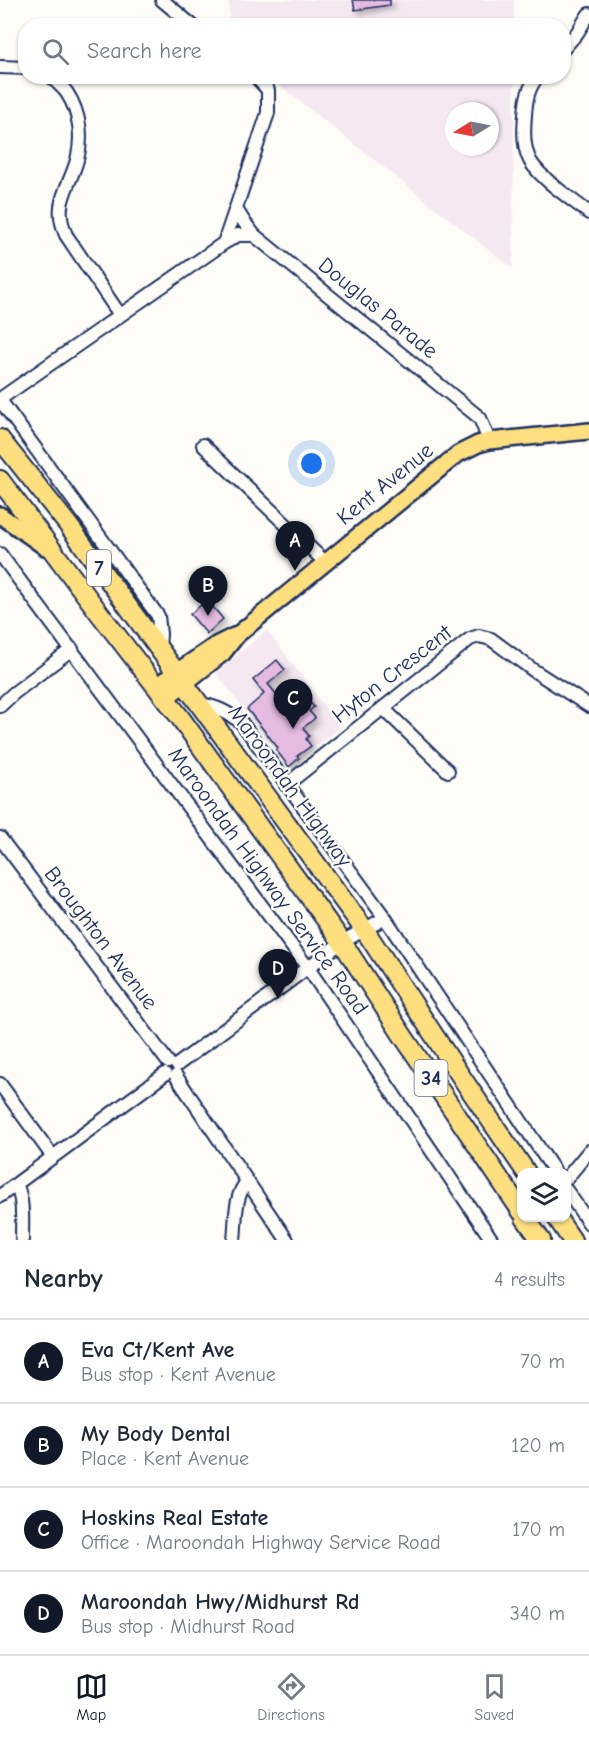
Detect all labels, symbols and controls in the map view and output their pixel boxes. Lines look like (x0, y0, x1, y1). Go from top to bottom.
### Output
search box (18, 18, 571, 84)
icon: search (39, 35, 72, 68)
text: Search here (87, 38, 202, 64)
north arrow (445, 102, 499, 156)
street label: Douglas Parade (313, 252, 443, 364)
street label: Kent Avenue (332, 437, 438, 531)
your location (297, 449, 326, 478)
pin: A (276, 522, 314, 571)
road number: 7 (87, 550, 111, 586)
pin: B (188, 566, 228, 616)
street label: Hyton Crescent (327, 619, 458, 729)
pin: C (274, 680, 312, 729)
street label: Maroondah Highway (222, 700, 358, 872)
street label: Maroondah Highway Service Road (162, 742, 374, 1020)
street label: Broughton Avenue (39, 861, 163, 1015)
pin: D (258, 950, 298, 999)
road number: 34 (414, 1060, 448, 1096)
map controls (517, 1168, 571, 1222)
button: layers (517, 1168, 571, 1222)
text: Nearby (24, 1264, 103, 1294)
text: 4 results (494, 1268, 565, 1291)
text: Eva Ct/Kent Ave (81, 1337, 234, 1363)
text: A (38, 1350, 49, 1373)
text: 70 m (520, 1350, 565, 1373)
text: Bus stop · Kent Avenue (81, 1363, 276, 1386)
text: My Body Dental (81, 1421, 230, 1447)
text: B (37, 1434, 50, 1457)
text: 120 m (511, 1434, 565, 1457)
text: Place · Kent Avenue (81, 1447, 249, 1470)
text: Hoskins Real Estate (81, 1505, 268, 1531)
text: C (37, 1518, 50, 1541)
text: 170 m (512, 1518, 565, 1541)
text: Office · Maroondah Highway Service Road (81, 1531, 441, 1554)
text: Maroondah Hwy/Midhurst Rd (81, 1589, 359, 1615)
text: D (37, 1602, 50, 1625)
text: 340 m (510, 1602, 565, 1625)
text: Bus stop · Midhurst Road (81, 1615, 295, 1638)
tab: Map (75, 1670, 108, 1724)
tab: Directions (257, 1670, 325, 1724)
tab: Saved (474, 1670, 514, 1724)

